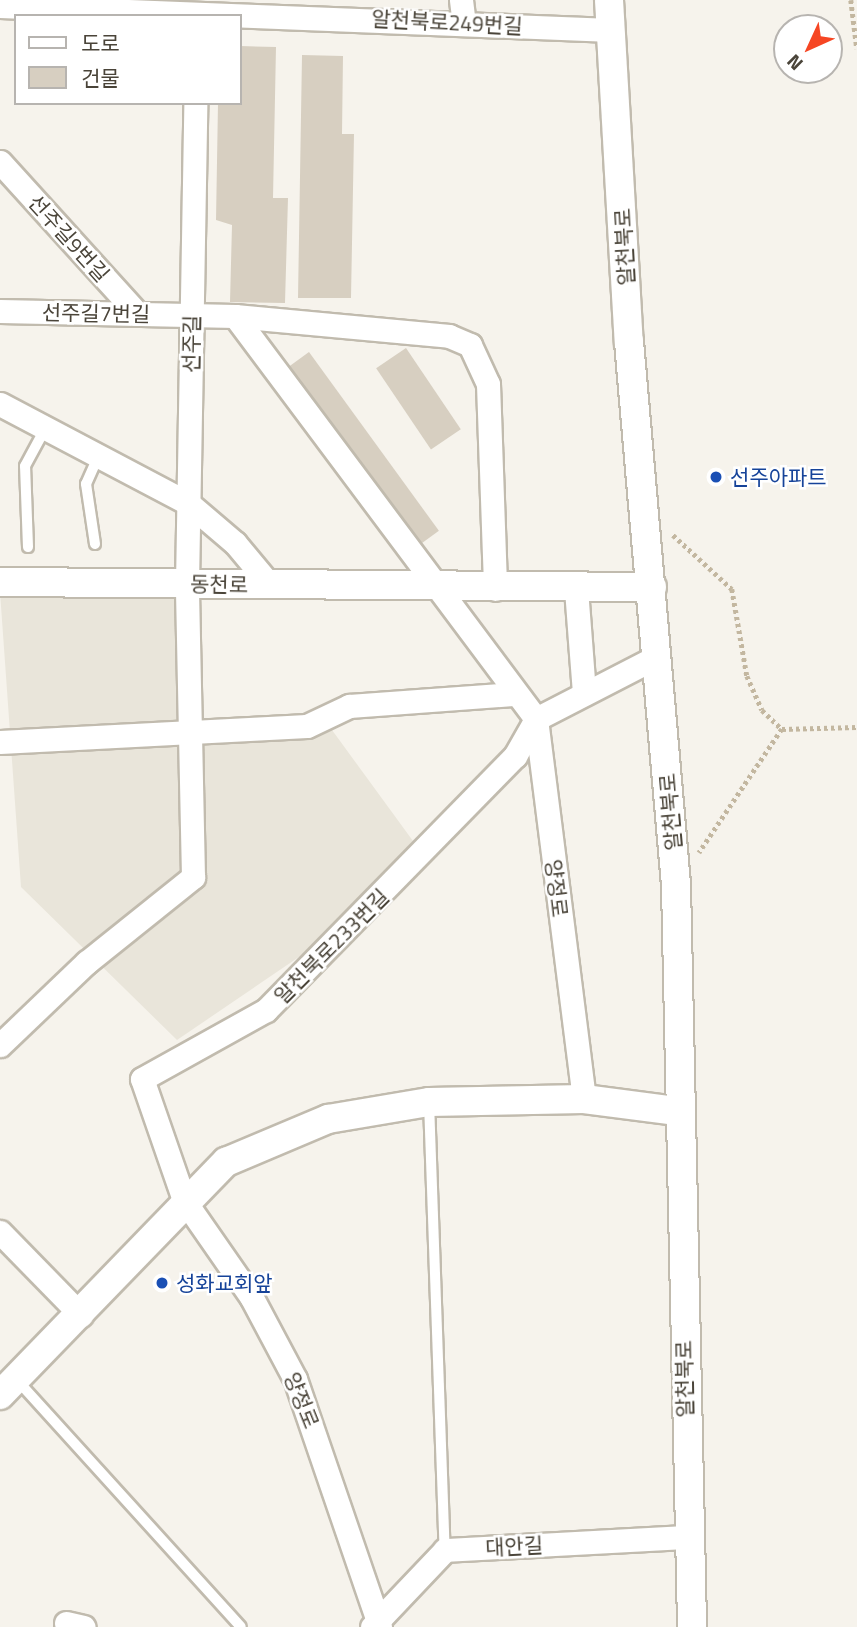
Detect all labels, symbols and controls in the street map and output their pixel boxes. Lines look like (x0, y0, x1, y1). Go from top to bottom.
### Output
street label: 알천북로249번길 (371, 5, 523, 39)
legend (14, 14, 242, 105)
north arrow (773, 14, 843, 84)
text: 도로 (81, 27, 120, 59)
text: N (779, 48, 809, 78)
text: 건물 (81, 62, 120, 94)
street label: 선주길9번길 (23, 189, 115, 287)
street label: 알천북로 (609, 208, 639, 286)
street label: 선주길7번길 (42, 299, 150, 327)
street label: 선주길 (178, 315, 204, 373)
place label: 선주아파트 (730, 464, 827, 490)
marker: 선주아파트 (708, 469, 724, 485)
street label: 동천로 (190, 571, 248, 597)
street label: 알천북로 (654, 772, 686, 852)
street label: 양정로 (541, 858, 573, 918)
street label: 알천북로233번길 (269, 884, 393, 1008)
place label: 성화교회앞 (176, 1270, 273, 1296)
marker: 성화교회앞 (154, 1275, 170, 1291)
street label: 알천북로 (671, 1340, 697, 1418)
street label: 양정로 (279, 1368, 325, 1432)
street label: 대안길 (484, 1532, 544, 1560)

